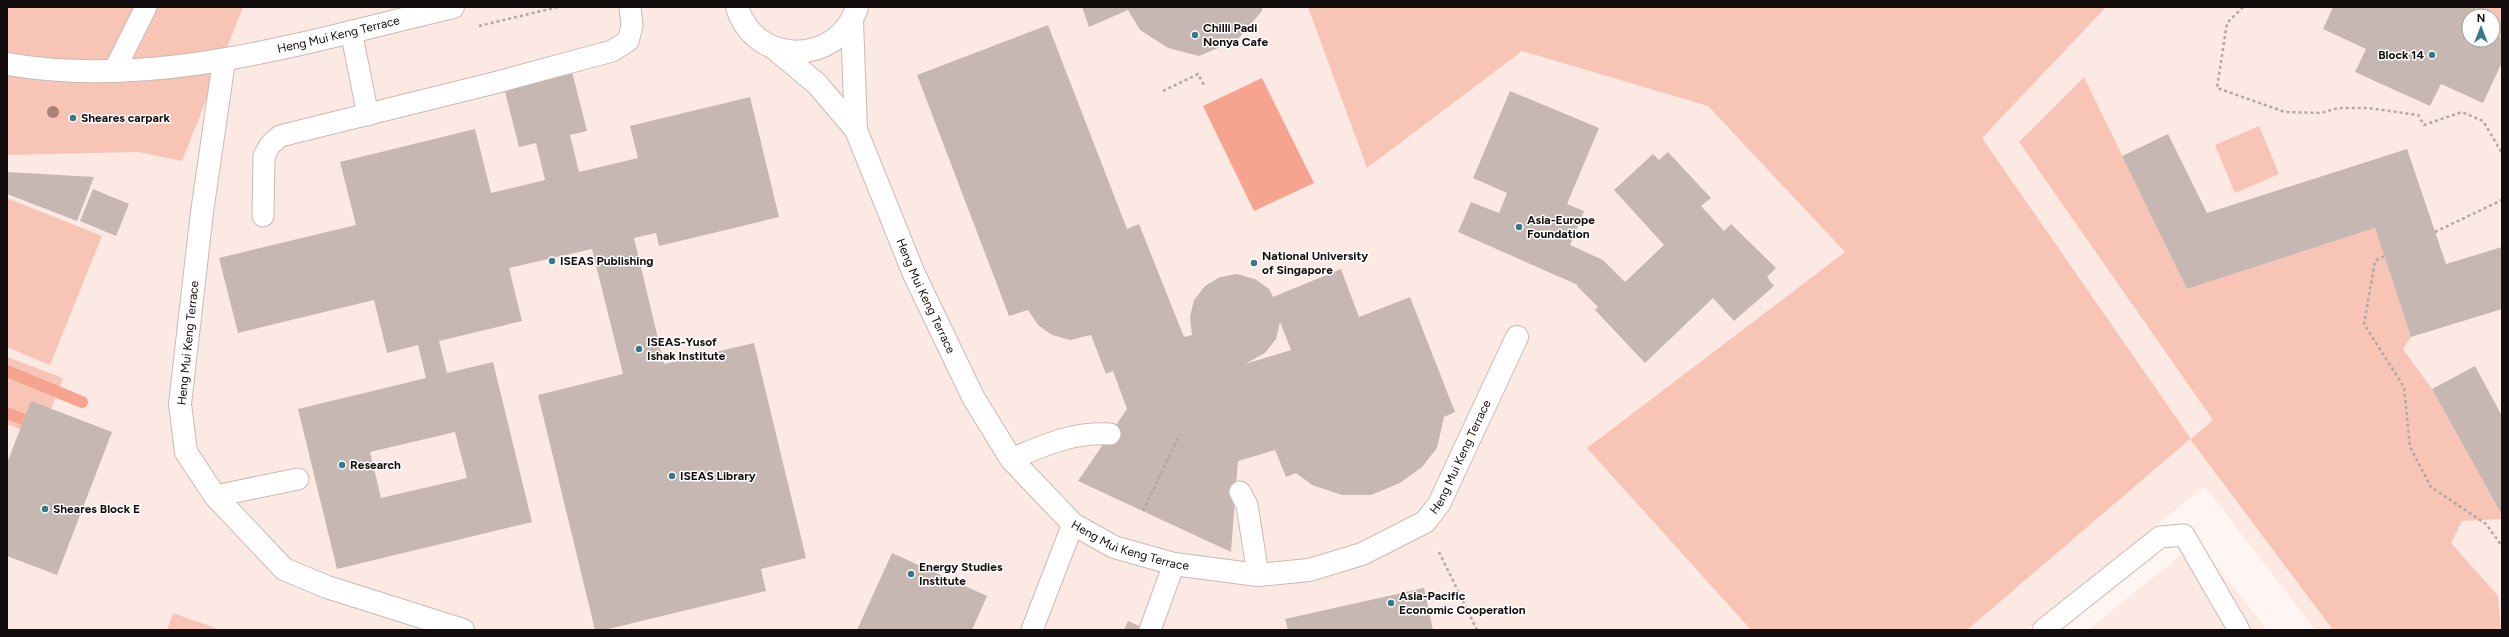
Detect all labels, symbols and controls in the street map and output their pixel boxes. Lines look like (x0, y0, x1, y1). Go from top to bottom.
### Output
north arrow (2461, 8, 2501, 48)
text: N (2477, 12, 2485, 25)
street label: Heng Mui Keng Terrace (276, 13, 401, 56)
place label: Chilli Padi Nonya Cafe (1203, 21, 1269, 49)
marker: Chilli Padi Nonya Cafe (1190, 30, 1200, 40)
place label: Block 14 (2378, 48, 2424, 62)
marker: Block 14 (2427, 50, 2437, 60)
place label: Sheares carpark (81, 111, 170, 125)
marker: Sheares carpark (68, 113, 78, 123)
place label: Asia-Europe Foundation (1527, 213, 1595, 241)
marker: Asia-Europe Foundation (1514, 222, 1524, 232)
street label: Heng Mui Keng Terrace (893, 236, 958, 356)
place label: National University of Singapore (1262, 249, 1368, 277)
place label: ISEAS Publishing (560, 254, 653, 268)
marker: ISEAS Publishing (547, 256, 557, 266)
marker: National University of Singapore (1249, 258, 1259, 268)
street label: Heng Mui Keng Terrace (175, 280, 202, 406)
place label: ISEAS-Yusof Ishak Institute (647, 335, 726, 363)
marker: ISEAS-Yusof Ishak Institute (634, 344, 644, 354)
street label: Heng Mui Keng Terrace (1427, 397, 1494, 517)
place label: Research (350, 458, 401, 472)
marker: Research (337, 460, 347, 470)
place label: ISEAS Library (680, 469, 756, 483)
marker: ISEAS Library (667, 471, 677, 481)
place label: Sheares Block E (53, 502, 140, 516)
marker: Sheares Block E (40, 504, 50, 514)
street label: Heng Mui Keng Terrace (1069, 518, 1190, 573)
place label: Energy Studies Institute (919, 560, 1003, 588)
marker: Energy Studies Institute (906, 569, 916, 579)
place label: Asia-Pacific Economic Cooperation (1399, 589, 1526, 617)
marker: Asia-Pacific Economic Cooperation (1386, 598, 1396, 608)

